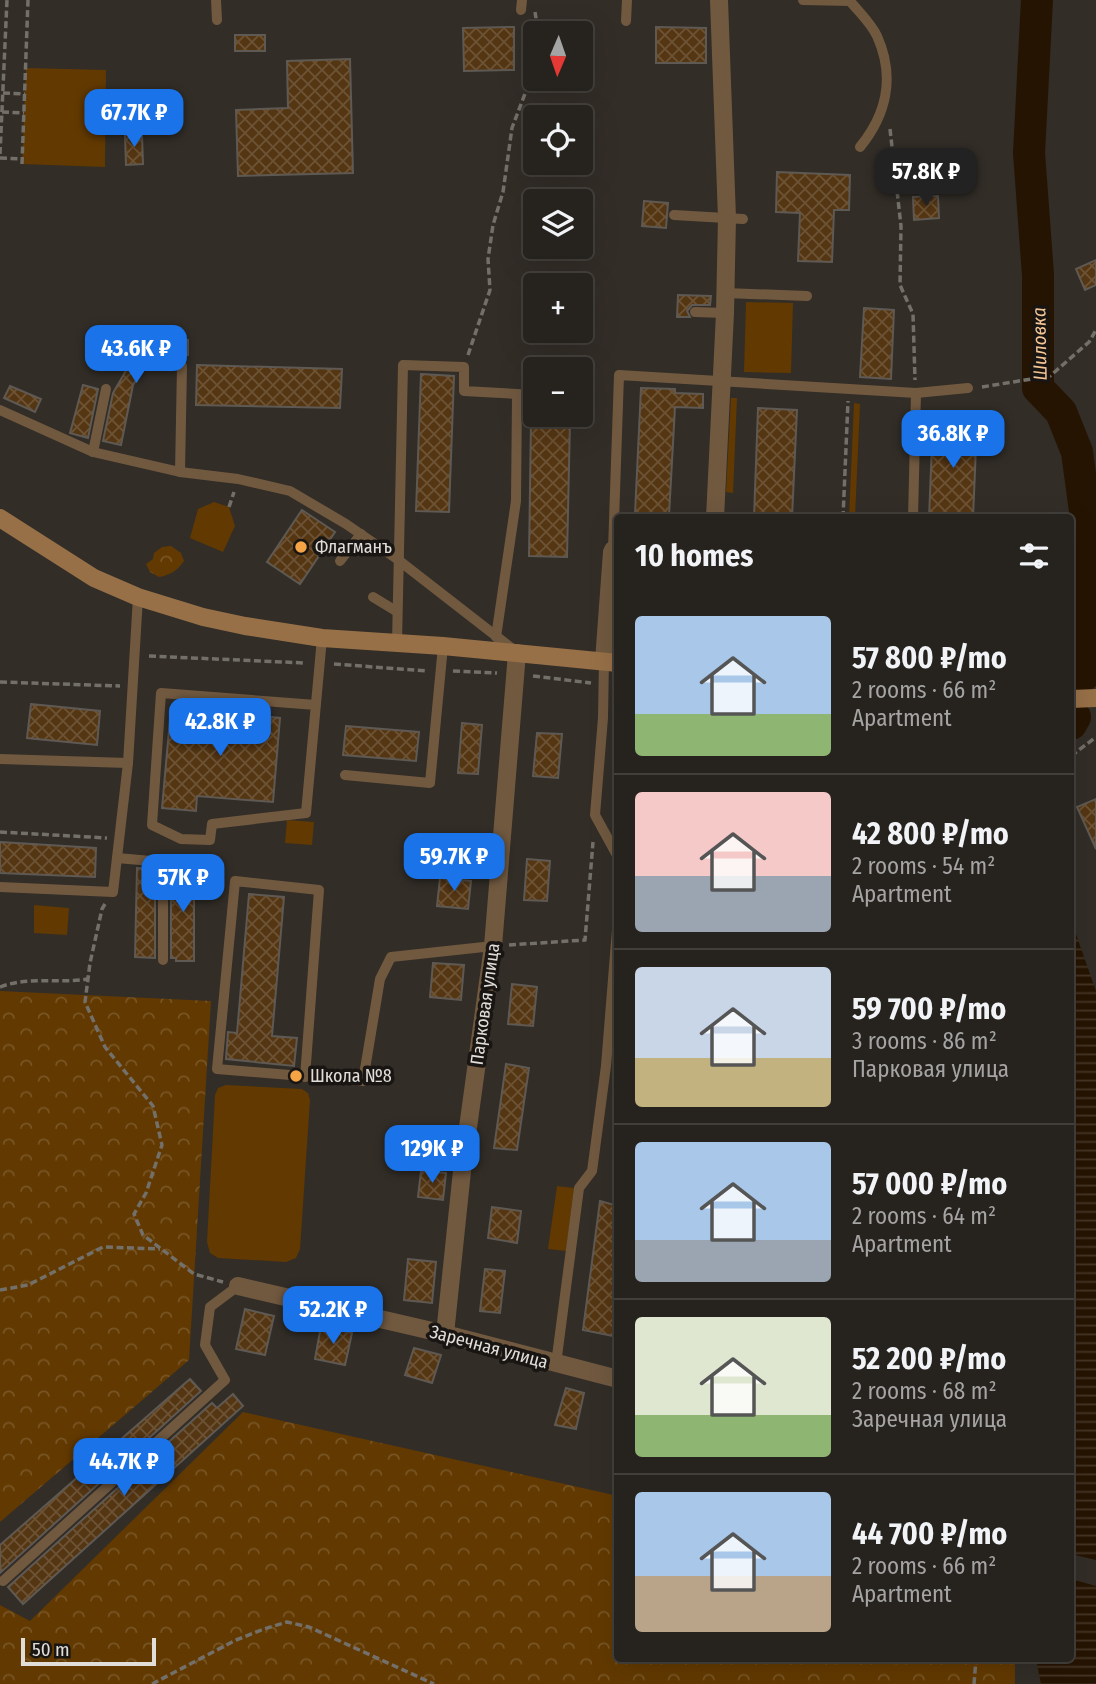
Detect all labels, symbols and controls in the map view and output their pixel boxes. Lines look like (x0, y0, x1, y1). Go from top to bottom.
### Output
north arrow (523, 21, 593, 91)
map controls (523, 21, 593, 427)
pin: 67.7K ₽ (69, 90, 199, 149)
text: 67.7K ₽ (100, 98, 168, 126)
button: locate (523, 105, 593, 175)
pin: 57.8K ₽ (861, 148, 991, 208)
text: 57.8K ₽ (892, 157, 960, 185)
button: layers (523, 189, 593, 259)
button: + (523, 273, 593, 343)
water label: Шиловка (1027, 307, 1052, 381)
pin: 43.6K ₽ (71, 326, 201, 385)
text: 43.6K ₽ (101, 334, 171, 362)
button: − (523, 357, 593, 427)
pin: 36.8K ₽ (888, 410, 1018, 470)
text: 36.8K ₽ (918, 419, 988, 447)
place label: Флагманъ (315, 536, 392, 558)
icon: filters (1015, 537, 1053, 575)
text: 10 homes (635, 538, 753, 574)
marker: Флагманъ (293, 539, 309, 555)
text: 57 800 ₽/mo (852, 640, 1007, 676)
icon: home (691, 644, 775, 728)
text: 2 rooms · 66 m² (852, 676, 996, 704)
pin: 42.8K ₽ (155, 698, 285, 758)
text: Apartment (852, 704, 952, 732)
text: 42.8K ₽ (185, 707, 255, 735)
text: 42 800 ₽/mo (852, 816, 1009, 852)
icon: home (691, 820, 775, 904)
pin: 59.7K ₽ (389, 834, 519, 893)
text: 59.7K ₽ (420, 842, 488, 870)
text: 2 rooms · 54 m² (852, 852, 995, 880)
pin: 57K ₽ (134, 855, 232, 914)
text: 57K ₽ (157, 863, 209, 891)
text: Apartment (852, 880, 952, 908)
street label: Парковая улица (466, 941, 504, 1066)
text: 59 700 ₽/mo (852, 991, 1006, 1027)
icon: home (691, 995, 775, 1079)
text: 3 rooms · 86 m² (852, 1027, 997, 1055)
text: Парковая улица (852, 1055, 1009, 1083)
place label: Школа №8 (310, 1065, 392, 1087)
marker: Школа №8 (288, 1068, 304, 1084)
pin: 129K ₽ (375, 1126, 489, 1185)
text: 129K ₽ (401, 1134, 463, 1162)
text: 57 000 ₽/mo (852, 1166, 1007, 1202)
icon: home (691, 1170, 775, 1254)
text: 2 rooms · 64 m² (852, 1202, 996, 1230)
text: Apartment (852, 1230, 952, 1258)
pin: 52.2K ₽ (268, 1286, 398, 1346)
text: 52.2K ₽ (299, 1295, 367, 1323)
street label: Заречная улица (428, 1321, 551, 1373)
text: 52 200 ₽/mo (852, 1341, 1006, 1377)
icon: home (691, 1345, 775, 1429)
text: 2 rooms · 68 m² (852, 1377, 997, 1405)
text: Заречная улица (852, 1405, 1007, 1433)
pin: 44.7K ₽ (59, 1438, 189, 1498)
text: 44.7K ₽ (89, 1447, 159, 1475)
text: 44 700 ₽/mo (852, 1516, 1007, 1552)
icon: home (691, 1520, 775, 1604)
text: 2 rooms · 66 m² (852, 1552, 996, 1580)
text: Apartment (852, 1580, 952, 1608)
scale bar (21, 1635, 156, 1667)
text: 50 m (32, 1638, 70, 1661)

